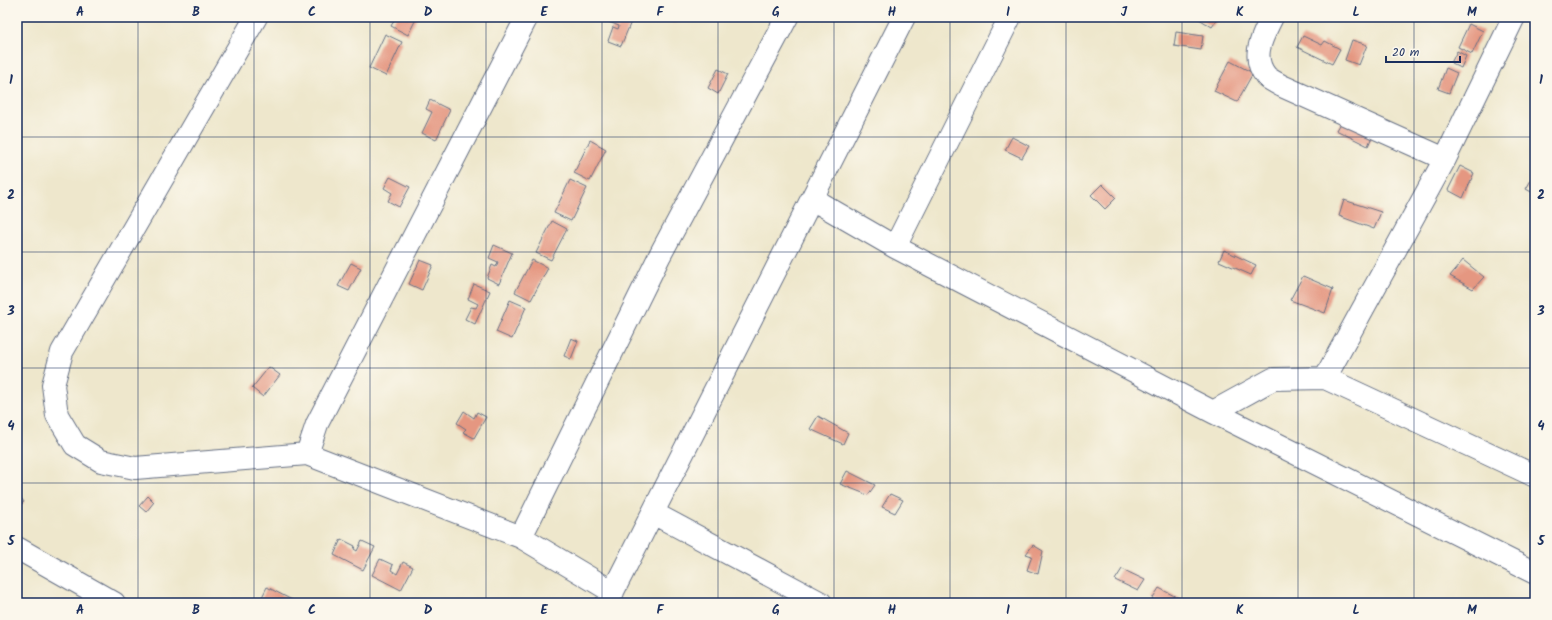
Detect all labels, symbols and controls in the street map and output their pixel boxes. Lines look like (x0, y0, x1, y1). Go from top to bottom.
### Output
text: A (76, 2, 84, 23)
text: B (192, 2, 200, 23)
text: C (308, 2, 316, 23)
text: D (424, 2, 433, 23)
text: E (540, 2, 548, 23)
text: F (656, 2, 664, 23)
text: G (772, 2, 780, 23)
text: H (888, 2, 897, 23)
text: I (1006, 2, 1010, 23)
text: J (1121, 2, 1128, 23)
text: K (1236, 2, 1244, 23)
text: L (1352, 2, 1360, 23)
text: M (1467, 2, 1477, 23)
scale bar (1386, 38, 1460, 64)
text: 20 m (1392, 43, 1420, 62)
text: 1 (9, 70, 13, 91)
text: 1 (1539, 70, 1543, 91)
text: 2 (7, 185, 15, 206)
text: 2 (1537, 185, 1545, 206)
text: 3 (6, 301, 15, 322)
text: 3 (1536, 301, 1545, 322)
text: 4 (7, 416, 15, 437)
text: 4 (1537, 416, 1545, 437)
text: 5 (7, 531, 16, 552)
text: 5 (1537, 531, 1546, 552)
text: A (76, 600, 84, 620)
text: B (192, 600, 200, 620)
text: C (308, 600, 316, 620)
text: D (424, 600, 433, 620)
text: E (540, 600, 548, 620)
text: F (656, 600, 664, 620)
text: G (772, 600, 780, 620)
text: H (888, 600, 897, 620)
text: I (1006, 600, 1010, 620)
text: J (1121, 600, 1128, 620)
text: K (1236, 600, 1244, 620)
text: L (1352, 600, 1360, 620)
text: M (1467, 600, 1477, 620)

